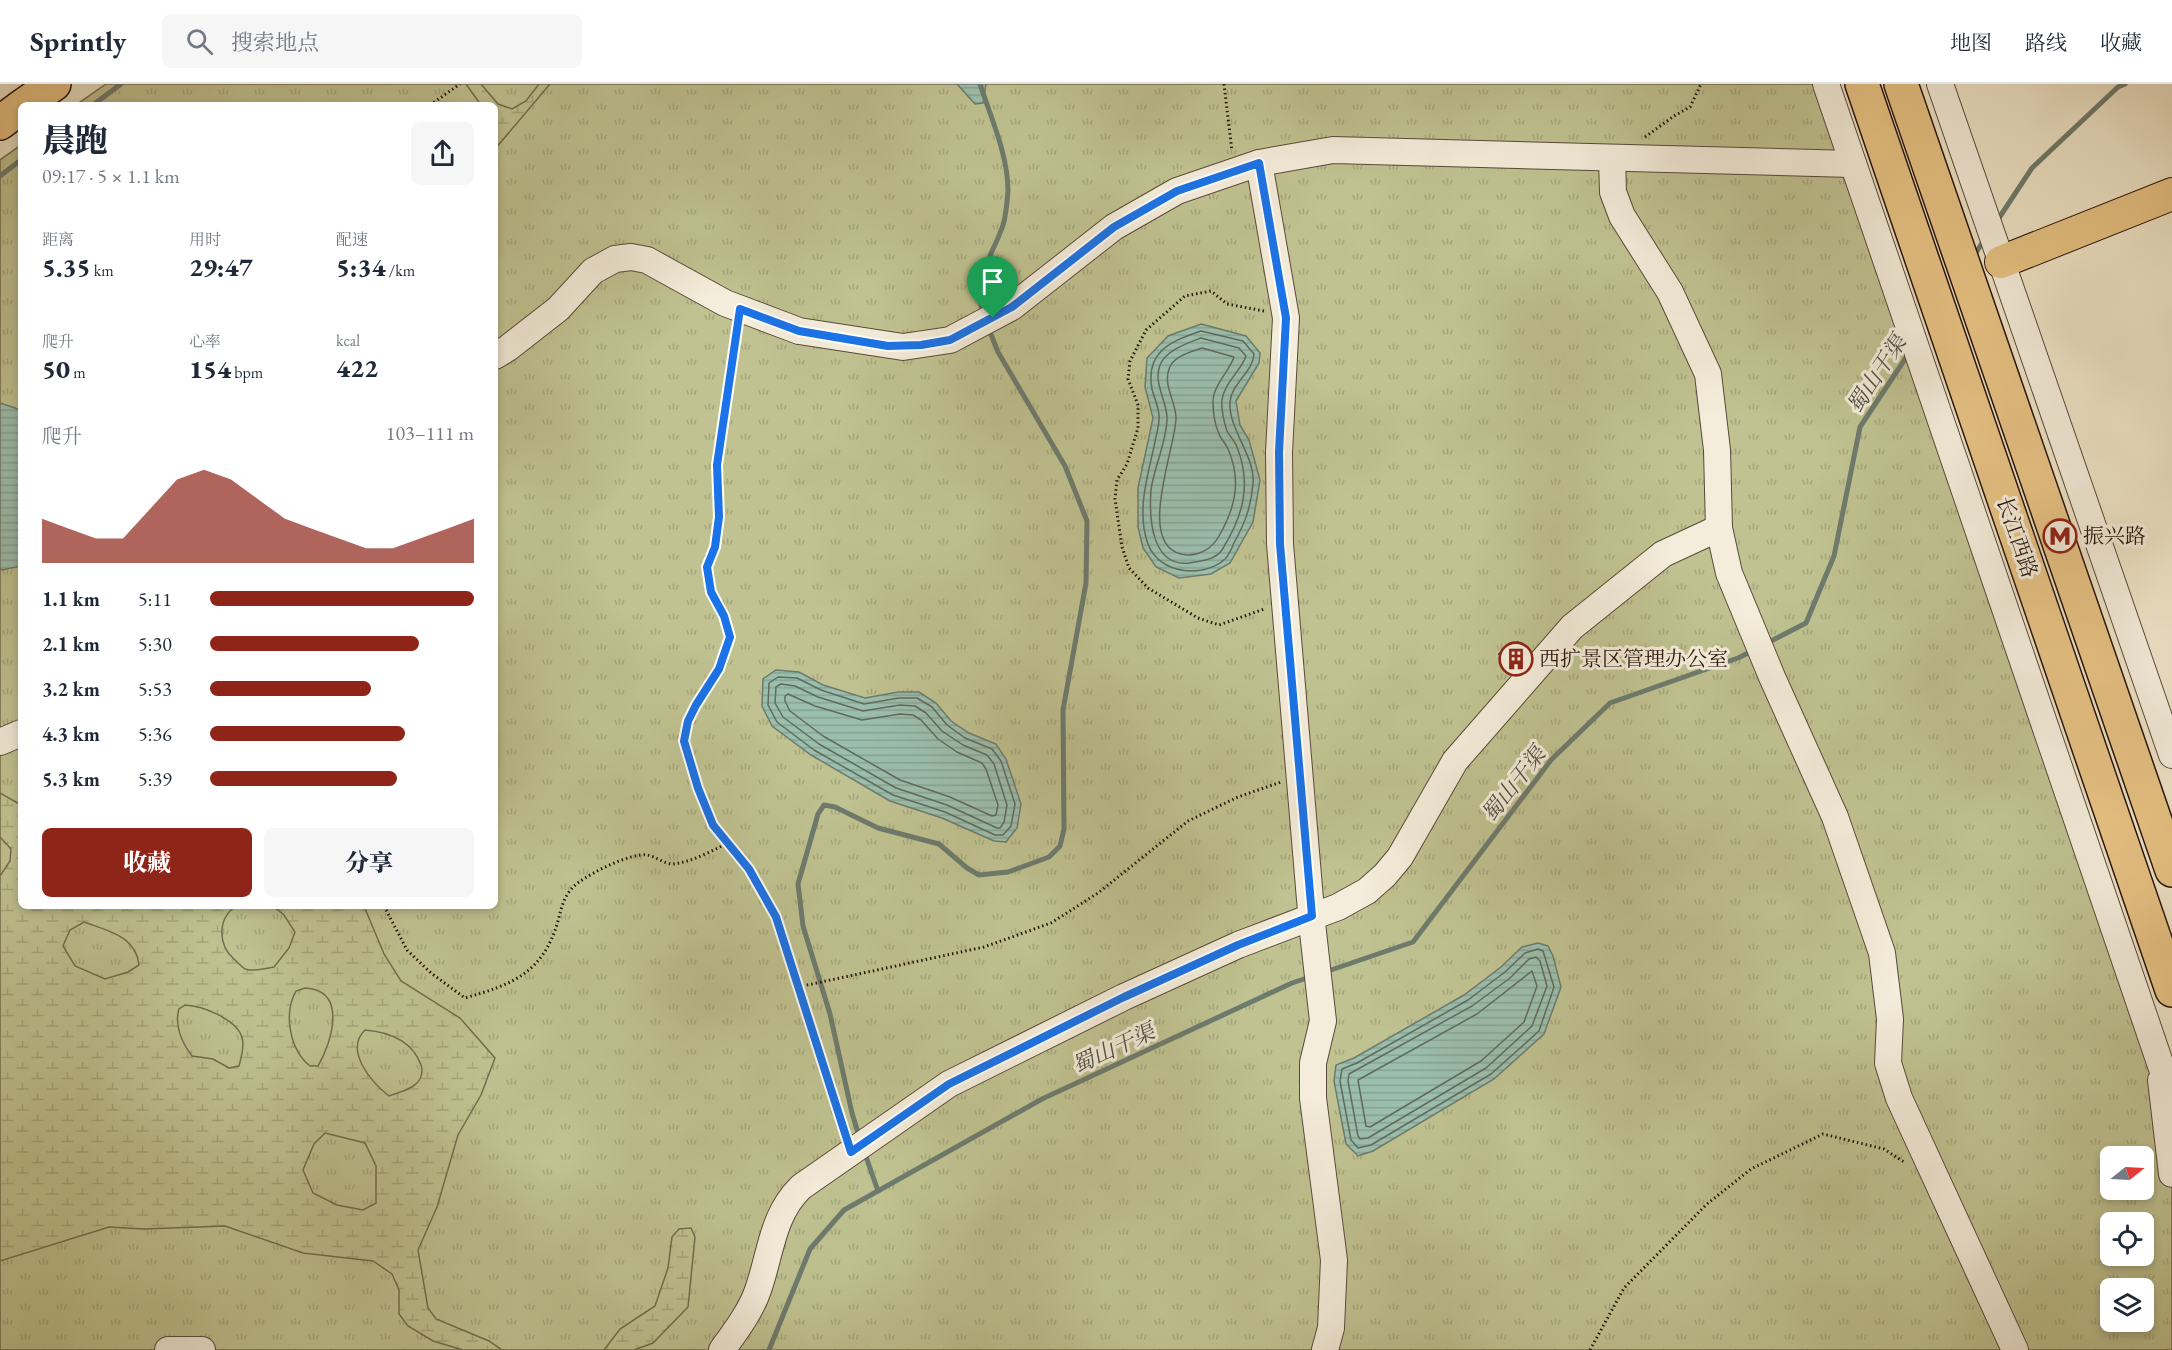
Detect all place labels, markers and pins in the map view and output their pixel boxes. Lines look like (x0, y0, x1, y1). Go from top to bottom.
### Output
pin (967, 256, 1018, 318)
metro station icon: 振兴路 (2042, 518, 2078, 554)
place label: 振兴路 (2083, 522, 2146, 549)
building icon: 西扩景区管理办公室 (1498, 641, 1534, 677)
place label: 西扩景区管理办公室 (1539, 645, 1728, 672)

